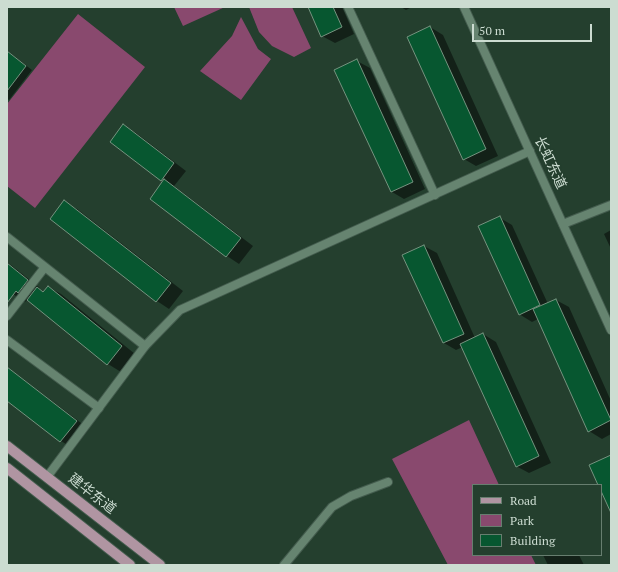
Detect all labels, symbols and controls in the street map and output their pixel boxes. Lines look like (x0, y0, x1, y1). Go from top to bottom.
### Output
scale bar (474, 16, 594, 42)
text: 50 m (479, 23, 505, 38)
street label: 长虹东道 (531, 134, 569, 192)
street label: 建华东道 (65, 470, 119, 518)
legend (472, 484, 602, 556)
text: Road (510, 493, 537, 508)
text: Park (510, 513, 534, 528)
text: Building (510, 533, 555, 548)

